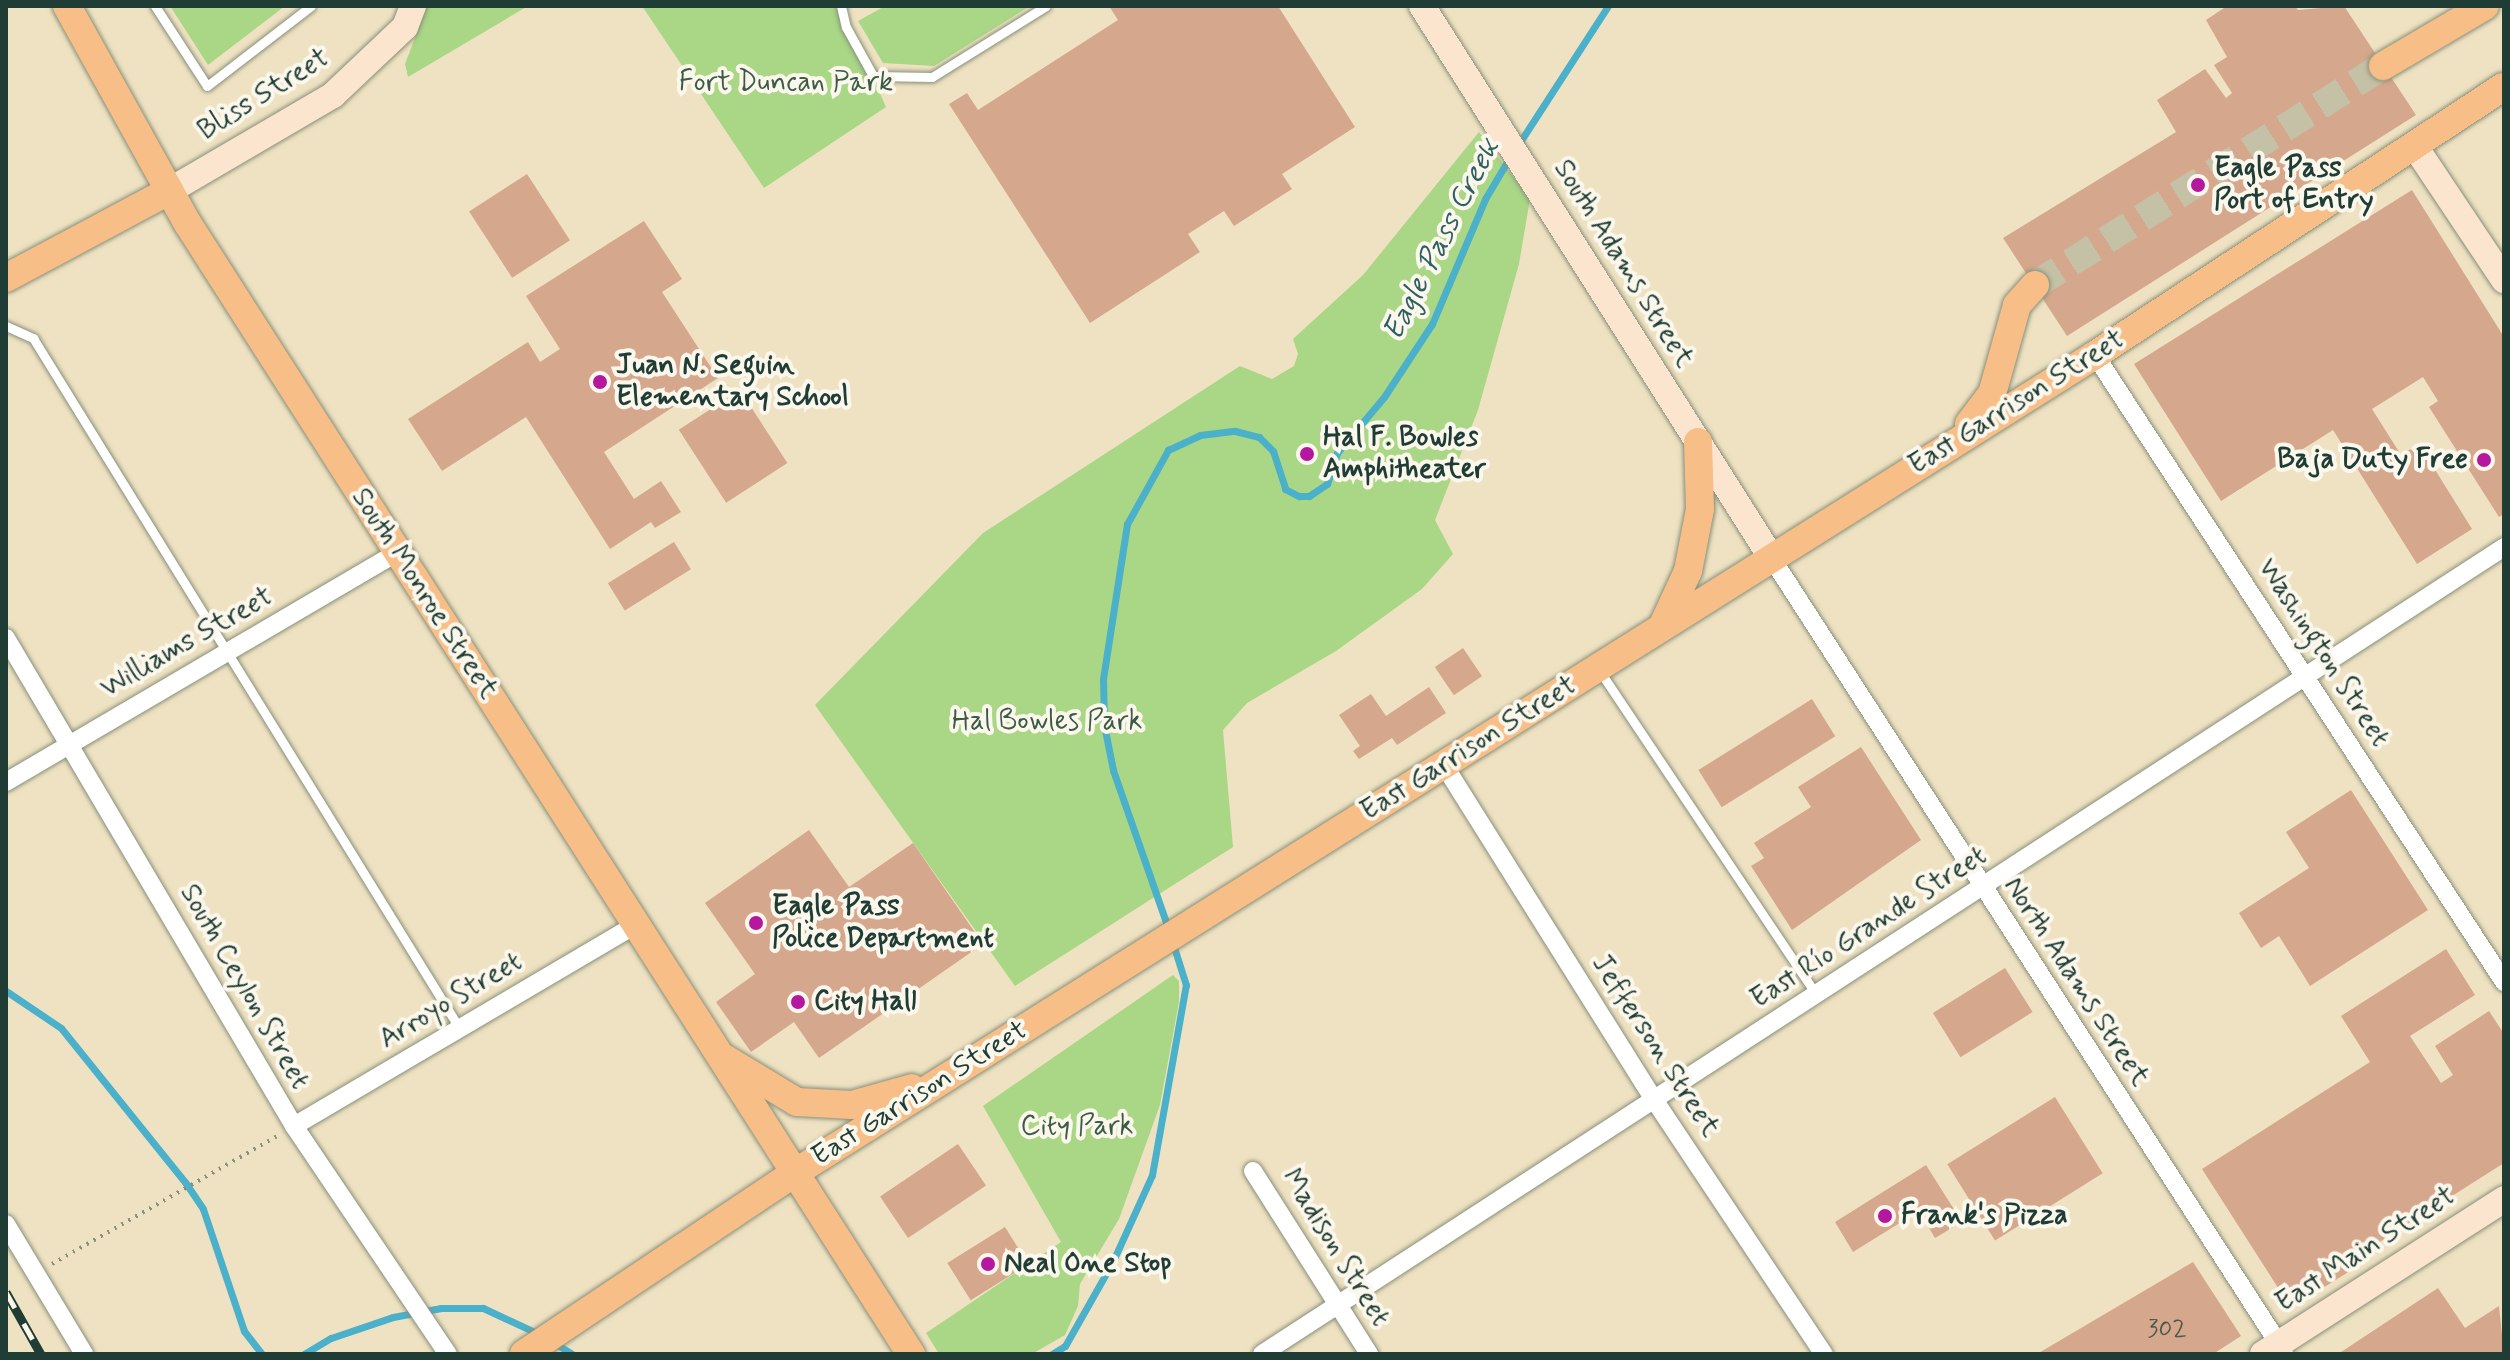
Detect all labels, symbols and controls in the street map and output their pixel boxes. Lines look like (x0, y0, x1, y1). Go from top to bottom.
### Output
street label: Bliss Street (193, 42, 335, 148)
park label: Fort Duncan Park (681, 66, 891, 100)
water label: Eagle Pass Creek (1377, 136, 1507, 344)
place label: Eagle Pass Port of Entry (2214, 152, 2370, 218)
street label: South Adams Street (1546, 154, 1700, 374)
marker: Eagle Pass Port of Entry (2189, 176, 2207, 194)
street label: East Garrison Street (1904, 323, 2130, 483)
place label: Juan N. Seguin Elementary School (616, 349, 849, 415)
marker: Juan N. Seguin Elementary School (591, 373, 609, 391)
place label: Hal F. Bowles Amphitheater (1323, 421, 1486, 487)
place label: Baja Duty Free (2290, 443, 2468, 477)
marker: Hal F. Bowles Amphitheater (1298, 445, 1316, 463)
marker: Baja Duty Free (2475, 451, 2493, 469)
street label: South Monroe Street (343, 482, 505, 706)
street label: Washington Street (2249, 551, 2397, 755)
street label: Williams Street (96, 580, 278, 706)
street label: East Garrison Street (1356, 669, 1582, 829)
park label: Hal Bowles Park (952, 705, 1142, 739)
street label: East Río Grande Street (1742, 838, 1996, 1018)
street label: North Adams Street (1996, 871, 2156, 1093)
street label: South Ceylon Street (171, 877, 317, 1097)
place label: Eagle Pass Police Department (772, 890, 1009, 956)
marker: Eagle Pass Police Department (747, 914, 765, 932)
street label: Arroyo Street (371, 944, 531, 1058)
street label: Jefferson Street (1584, 949, 1726, 1143)
place label: City Hall (814, 985, 916, 1019)
marker: City Hall (789, 993, 807, 1011)
street label: East Garrison Street (807, 1014, 1033, 1174)
park label: City Park (1021, 1110, 1133, 1144)
street label: Madison Street (1272, 1161, 1398, 1335)
street label: East Main Street (2271, 1180, 2461, 1320)
place label: Frank's Pizza (1901, 1199, 2069, 1233)
marker: Frank's Pizza (1876, 1207, 1894, 1225)
place label: Neal One Stop (1004, 1247, 1165, 1281)
marker: Neal One Stop (979, 1255, 997, 1273)
house number: 302 (2148, 1316, 2186, 1344)

